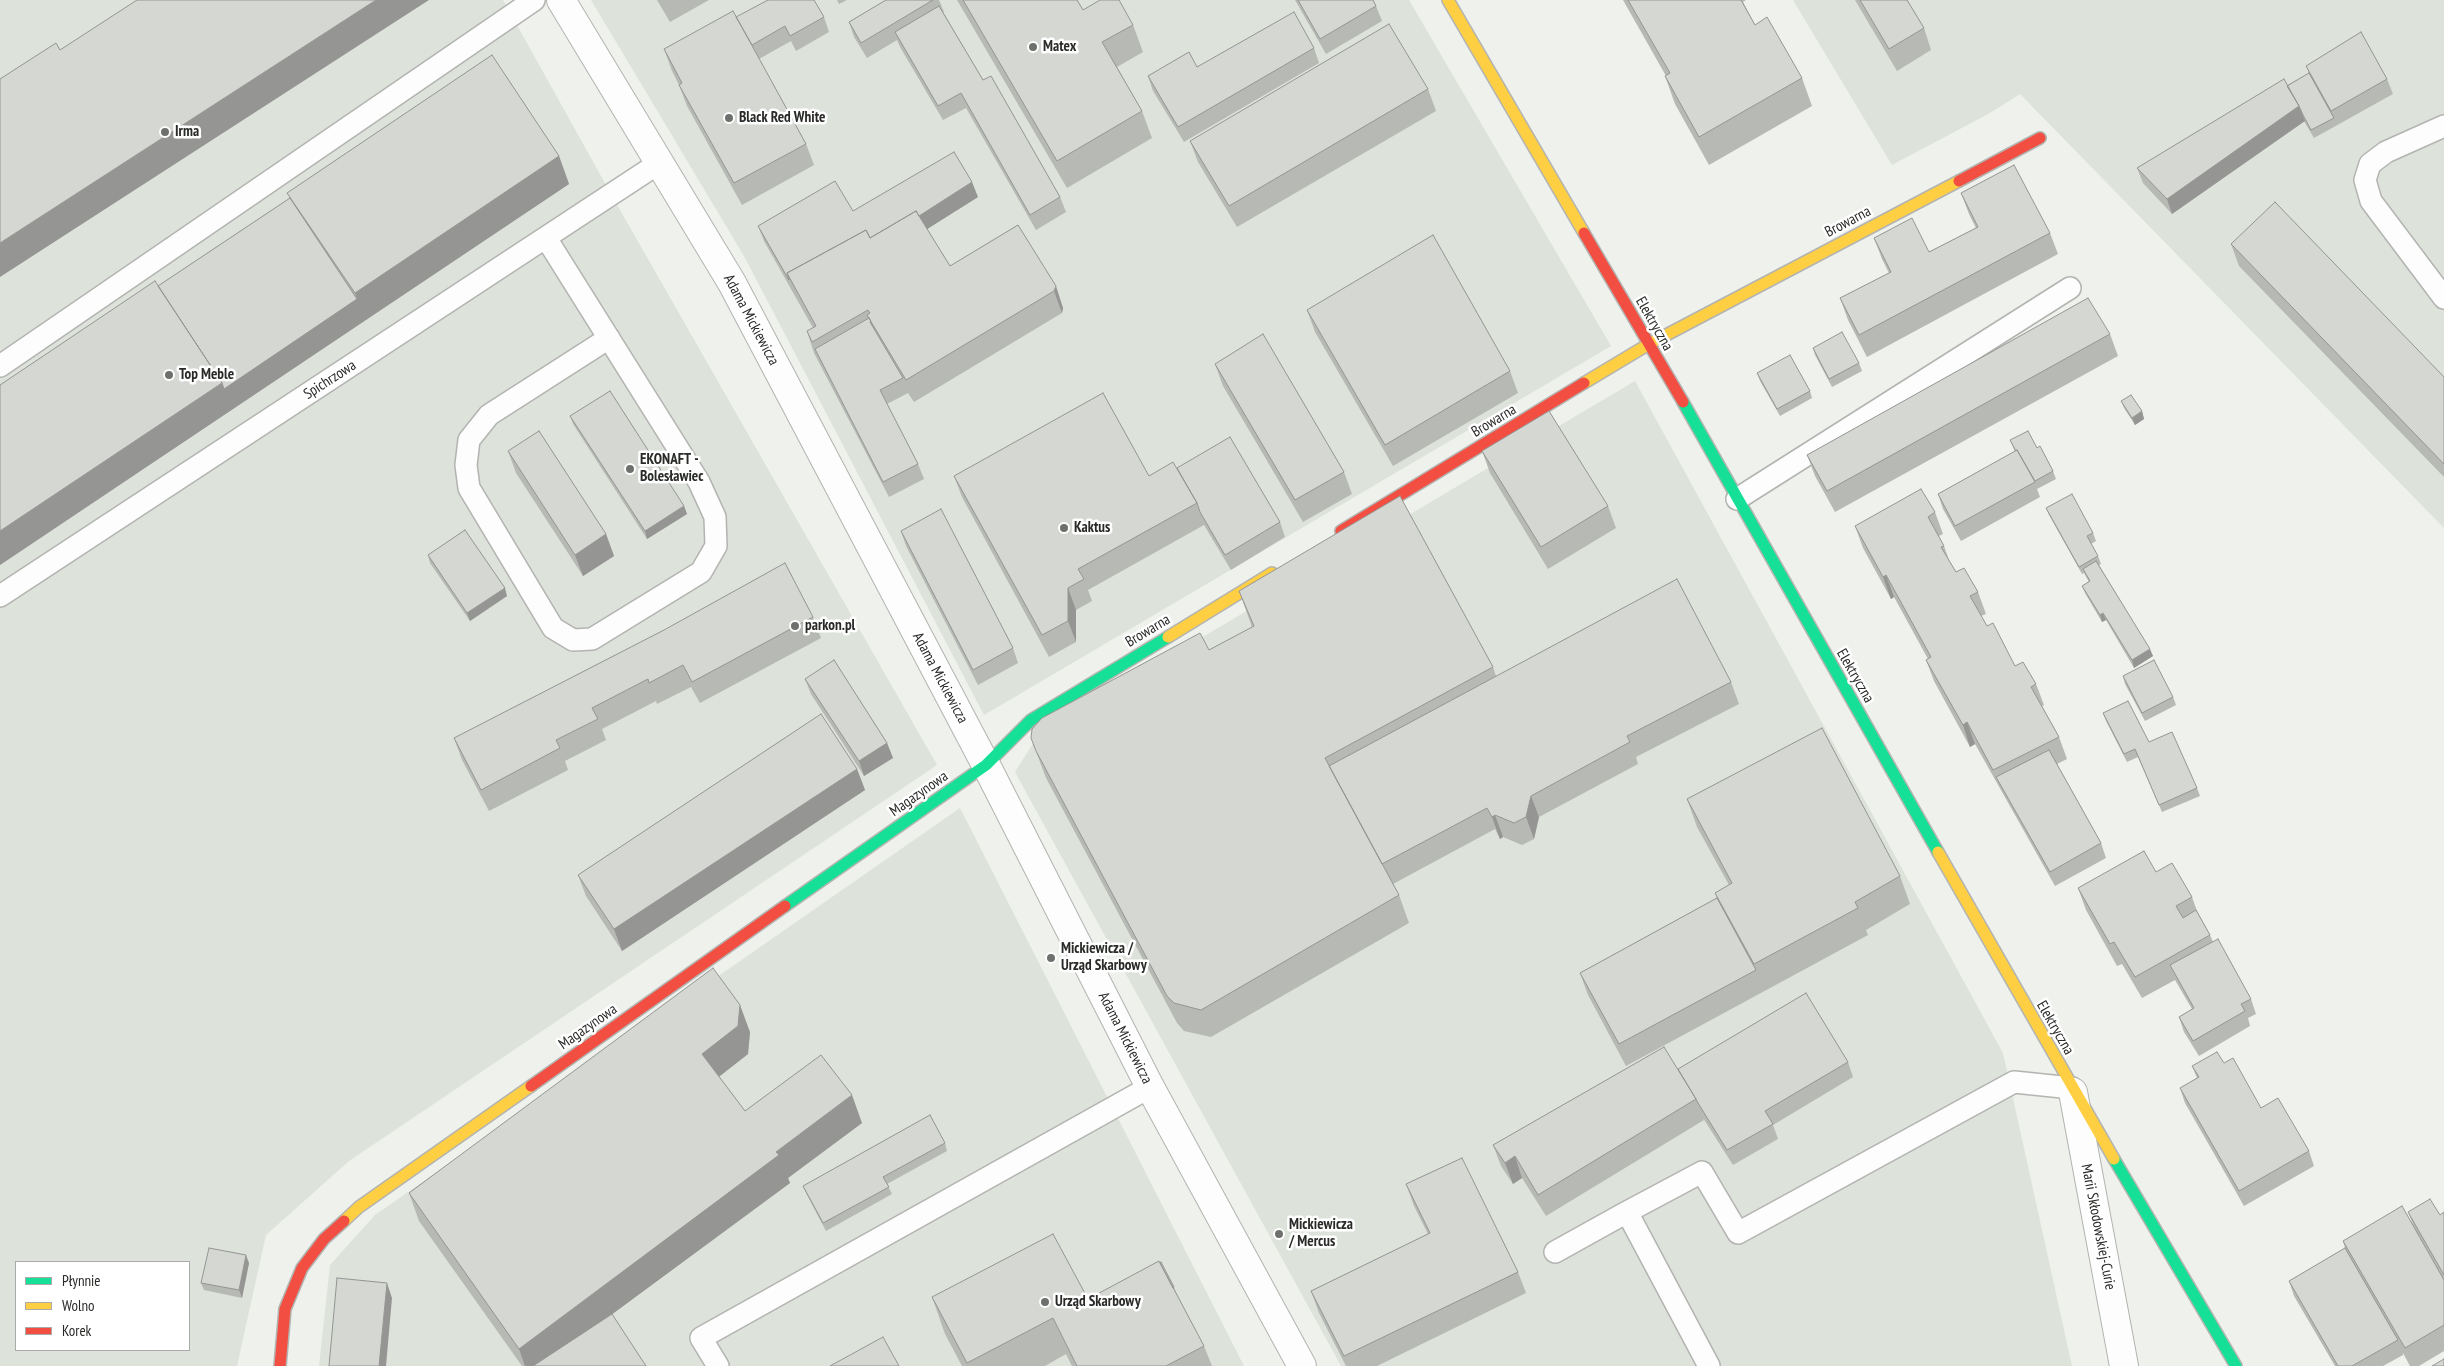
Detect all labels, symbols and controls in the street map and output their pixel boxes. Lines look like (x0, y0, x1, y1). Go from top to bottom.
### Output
place label: Matex (1043, 38, 1076, 56)
marker: Matex (1027, 41, 1039, 53)
place label: Black Red White (739, 109, 825, 127)
marker: Black Red White (723, 112, 735, 124)
place label: Irma (175, 123, 199, 141)
marker: Irma (159, 126, 171, 138)
street label: Browarna (1822, 203, 1874, 241)
street label: Adama Mickiewicza (719, 271, 783, 369)
street label: Elektryczna (1631, 294, 1677, 354)
street label: Spichrzowa (300, 356, 360, 404)
place label: Top Meble (179, 366, 234, 384)
marker: Top Meble (163, 369, 175, 381)
street label: Browarna (1468, 401, 1520, 441)
place label: EKONAFT - Bolesławiec (640, 451, 704, 486)
marker: EKONAFT - Bolesławiec (624, 463, 636, 475)
place label: Kaktus (1074, 519, 1110, 537)
marker: Kaktus (1058, 522, 1070, 534)
street label: Browarna (1122, 611, 1174, 651)
place label: parkon.pl (805, 617, 855, 635)
marker: parkon.pl (789, 620, 801, 632)
street label: Adama Mickiewicza (908, 629, 972, 727)
street label: Elektryczna (1832, 646, 1878, 706)
street label: Magazynowa (886, 767, 952, 821)
place label: Mickiewicza / Urząd Skarbowy (1061, 940, 1147, 975)
marker: Mickiewicza / Urząd Skarbowy (1045, 952, 1057, 964)
street label: Adama Mickiewicza (1094, 989, 1156, 1087)
street label: Elektryczna (2032, 998, 2078, 1058)
street label: Magazynowa (555, 1000, 621, 1054)
street label: Marii Skłodowskiej-Curie (2077, 1162, 2119, 1292)
place label: Mickiewicza / Mercus (1289, 1216, 1353, 1251)
marker: Mickiewicza / Mercus (1273, 1228, 1285, 1240)
legend (15, 1261, 190, 1351)
text: Płynnie (62, 1271, 101, 1290)
place label: Urząd Skarbowy (1055, 1293, 1141, 1311)
text: Wolno (62, 1296, 95, 1315)
marker: Urząd Skarbowy (1039, 1296, 1051, 1308)
text: Korek (62, 1321, 91, 1340)

